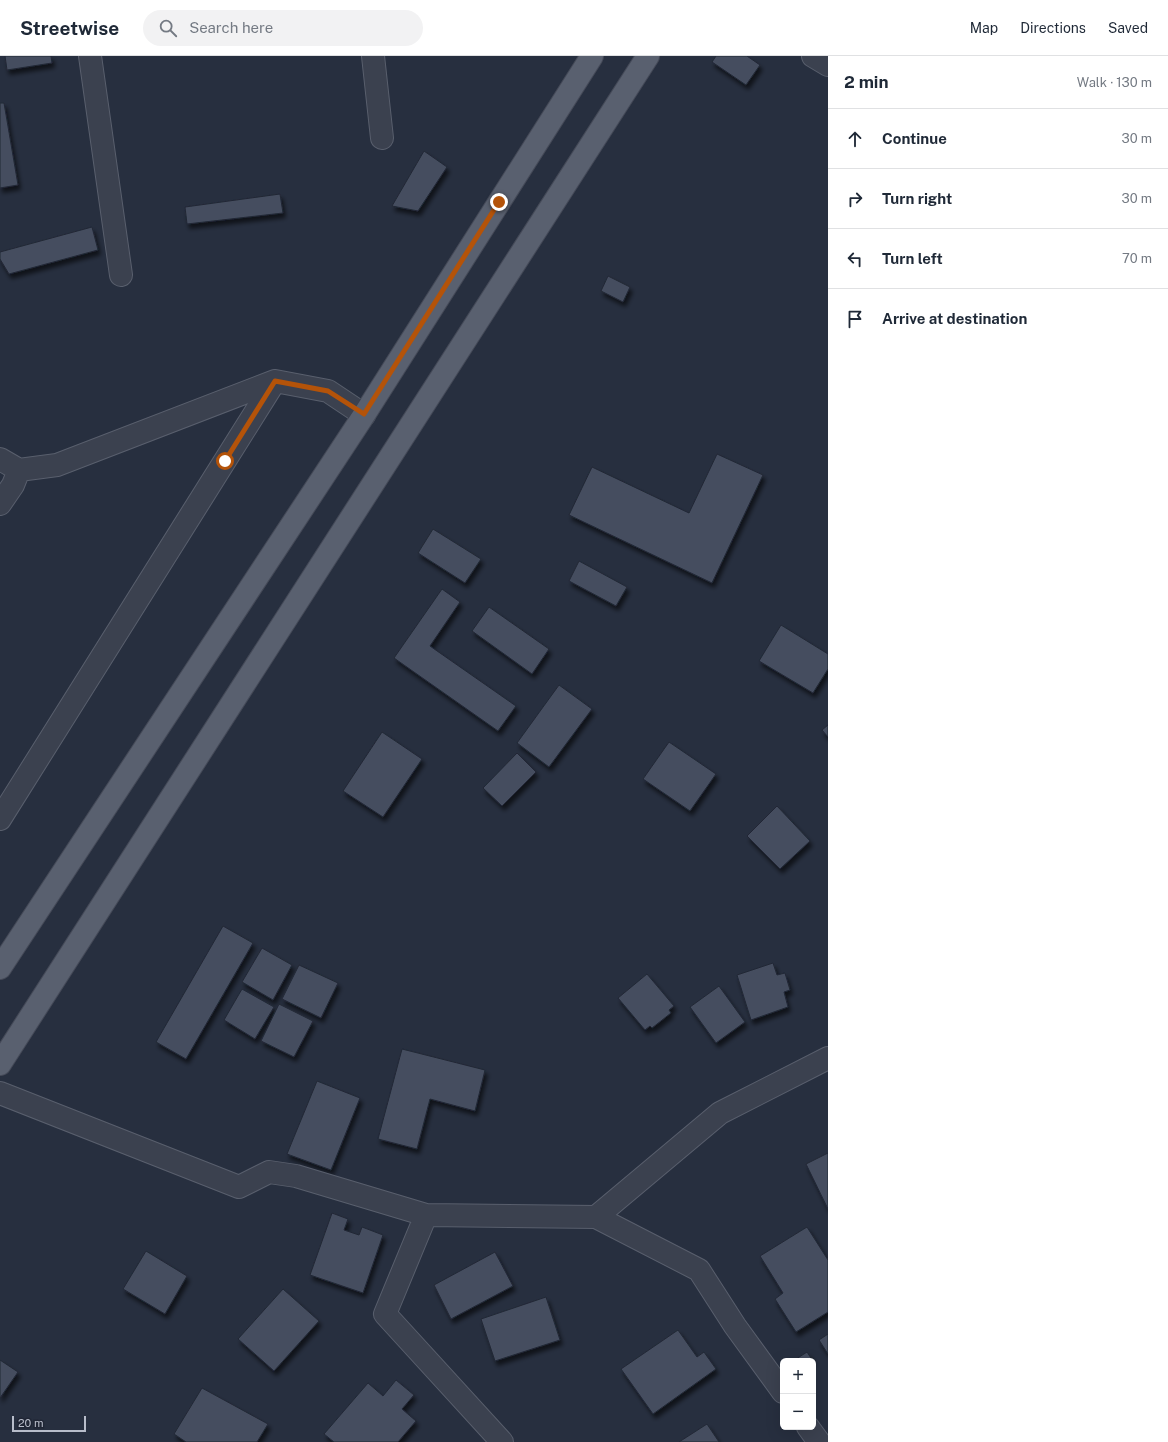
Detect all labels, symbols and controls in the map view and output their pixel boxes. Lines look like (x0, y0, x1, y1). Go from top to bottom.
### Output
search box (143, 10, 423, 46)
text: Streetwise (20, 17, 119, 39)
icon: search (157, 17, 179, 39)
text: Search here (189, 19, 273, 36)
text: Map (970, 20, 998, 36)
text: Directions (1020, 20, 1086, 36)
text: Saved (1108, 20, 1148, 36)
text: 2 min (844, 72, 889, 92)
text: Walk · 130 m (1077, 75, 1152, 90)
icon: ahead (844, 128, 866, 150)
text: Continue (882, 130, 947, 147)
text: 30 m (1122, 131, 1152, 146)
icon: right (844, 188, 866, 210)
text: Turn right (882, 190, 952, 207)
text: 30 m (1122, 191, 1152, 206)
route end (490, 193, 508, 211)
icon: left (844, 248, 866, 270)
text: Turn left (882, 250, 943, 267)
text: 70 m (1122, 251, 1152, 266)
icon: arrive (844, 308, 866, 330)
text: Arrive at destination (882, 310, 1027, 327)
route start (216, 452, 234, 470)
map controls (780, 1358, 816, 1430)
button: + (780, 1358, 816, 1394)
button: − (780, 1394, 816, 1430)
scale bar (12, 1414, 86, 1433)
text: 20 m (18, 1417, 43, 1429)

